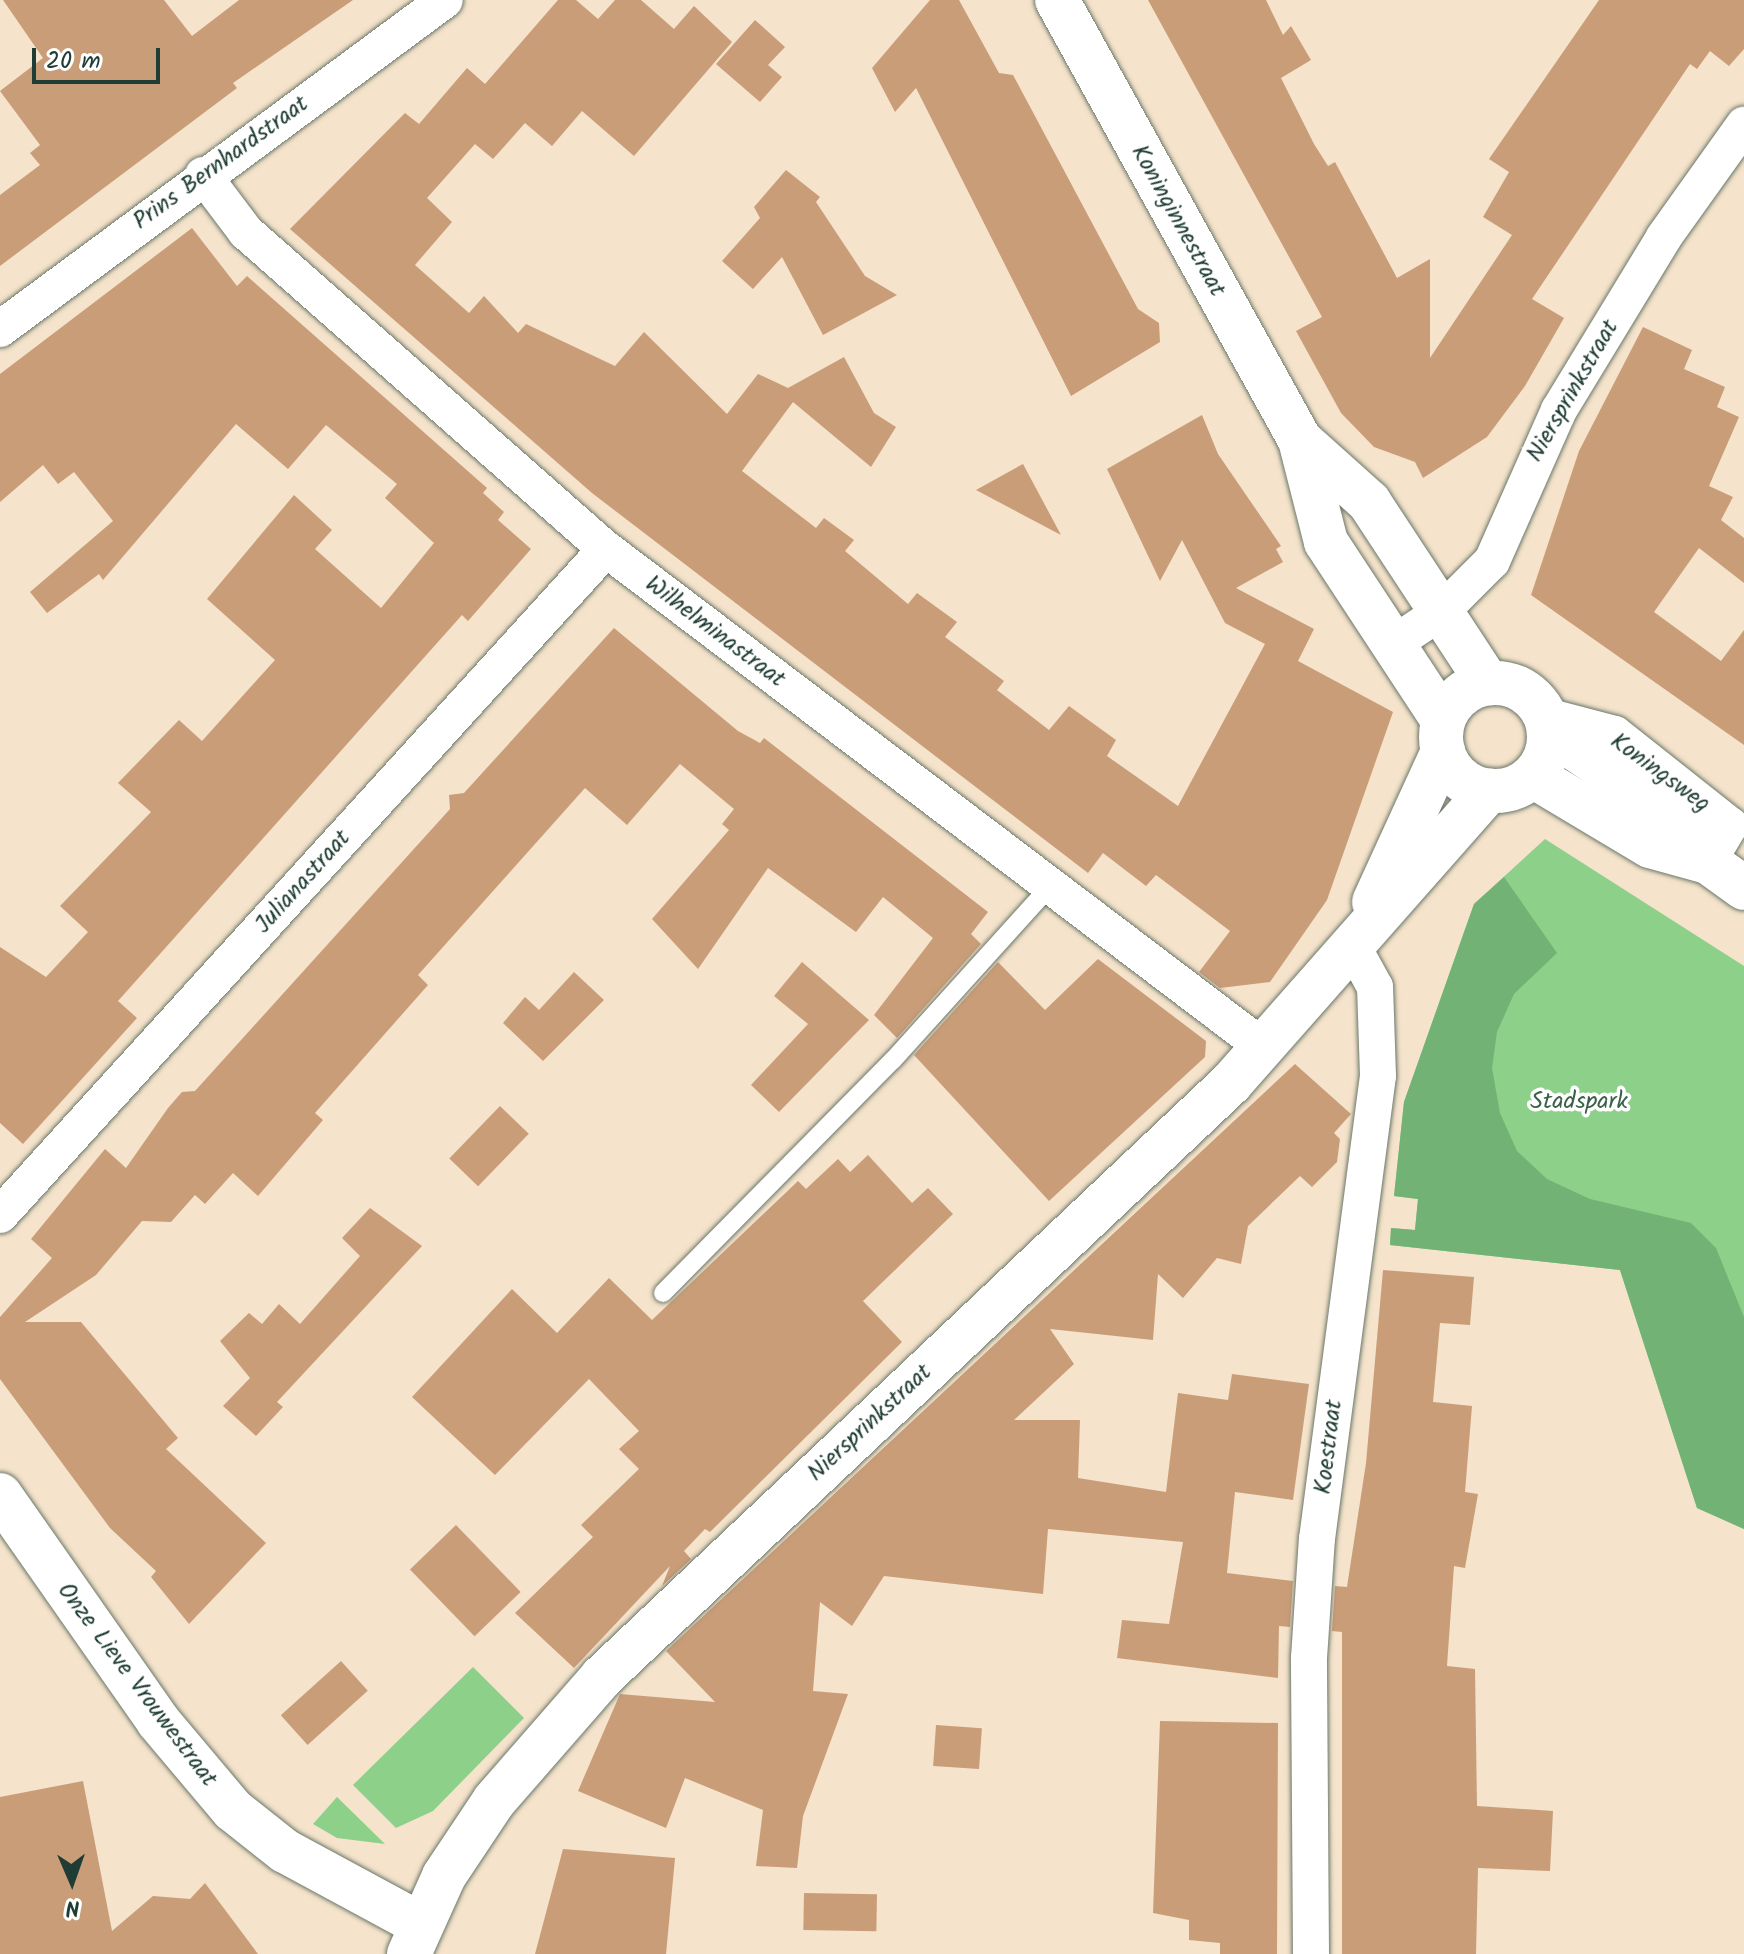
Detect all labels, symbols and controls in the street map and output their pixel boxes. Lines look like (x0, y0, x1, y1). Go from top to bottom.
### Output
scale bar (36, 32, 164, 82)
text: 20 m (46, 42, 101, 81)
street label: Prins Bernhardstraat (128, 90, 314, 236)
street label: Koninginnestraat (1124, 140, 1232, 302)
street label: Niersprinkstraat (1521, 315, 1625, 467)
street label: Wilhelminastraat (639, 570, 791, 694)
street label: Koningsweg (1604, 727, 1716, 819)
street label: Julianastraat (249, 824, 357, 940)
park label: Stadspark (1530, 1088, 1628, 1116)
street label: Niersprinkstraat (802, 1358, 938, 1488)
street label: Koestraat (1309, 1398, 1349, 1496)
street label: Onze Lieve Vrouwestraat (51, 1577, 223, 1793)
north arrow (32, 1842, 112, 1922)
text: N (65, 1889, 80, 1924)

